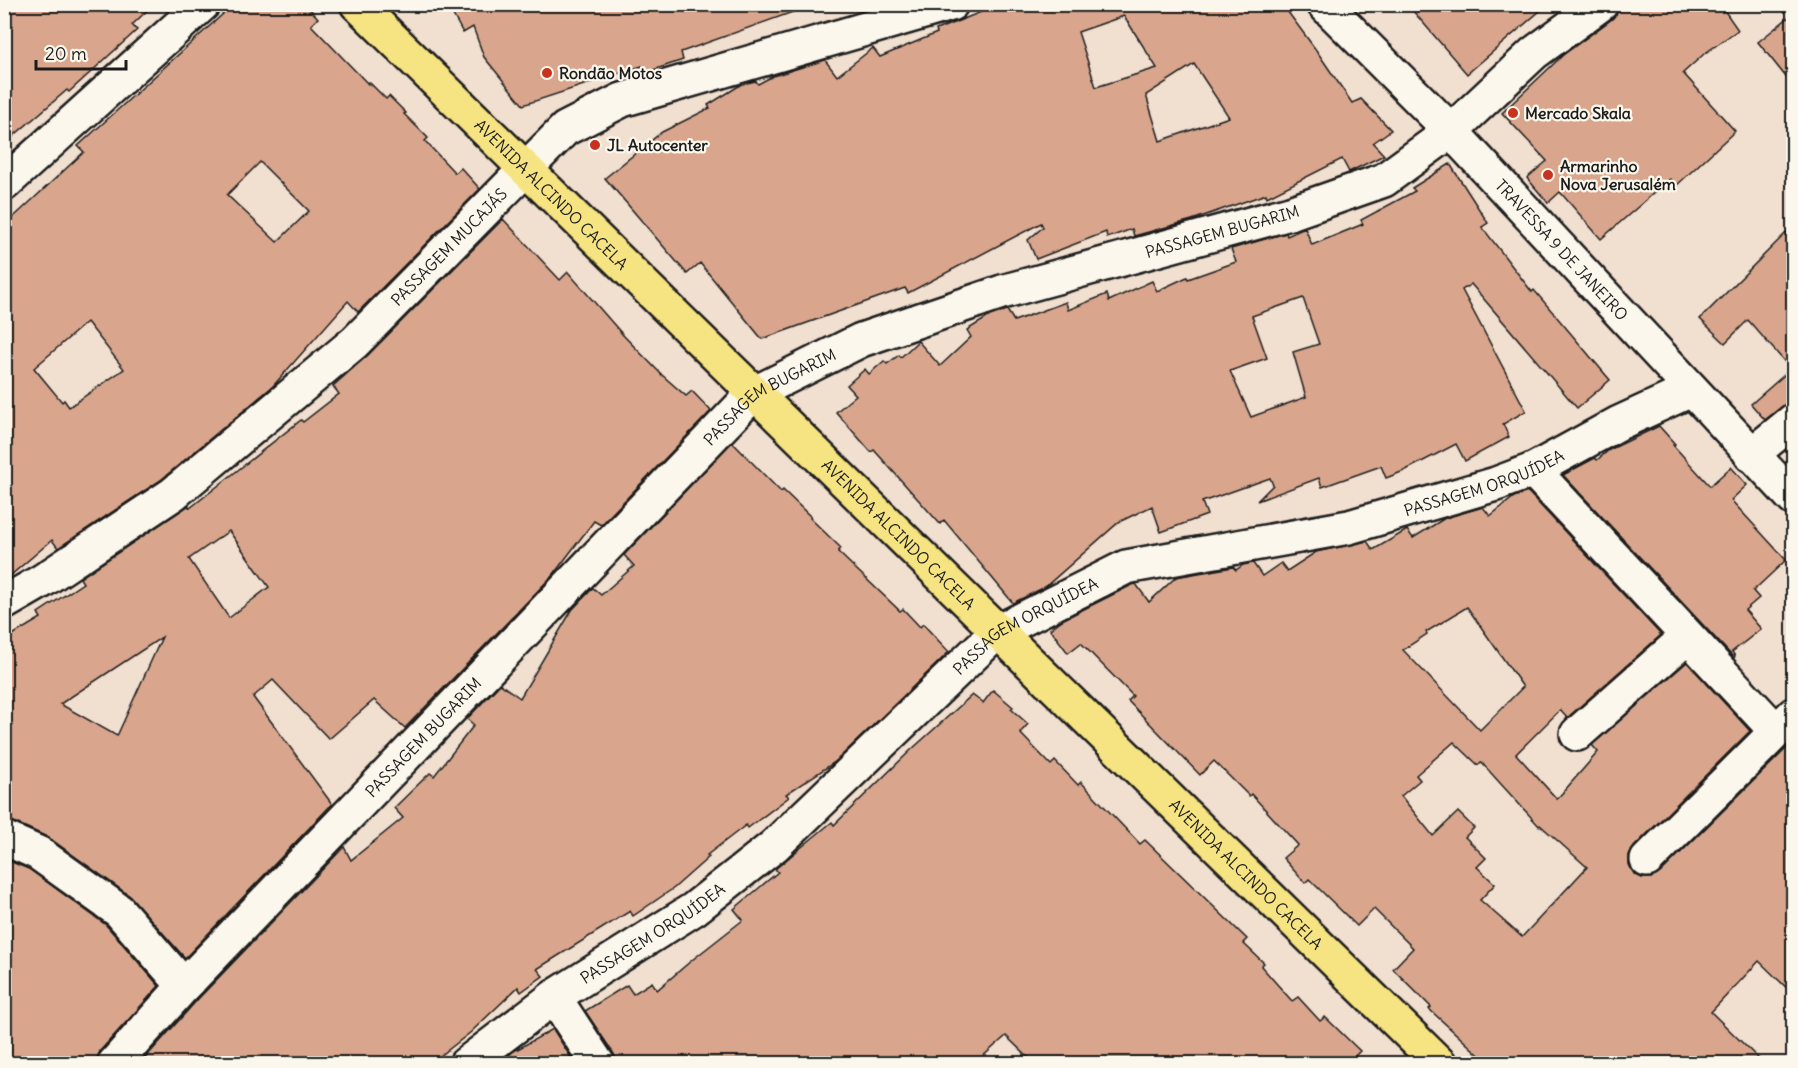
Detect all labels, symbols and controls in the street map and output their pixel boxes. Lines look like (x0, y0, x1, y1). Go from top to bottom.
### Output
scale bar (36, 33, 126, 71)
text: 20 m (45, 42, 87, 65)
place label: Rondão Motos (559, 63, 662, 83)
marker: Rondão Motos (540, 66, 554, 80)
place label: Mercado Skala (1525, 103, 1631, 123)
marker: Mercado Skala (1506, 106, 1520, 120)
street label: AVENIDA ALCINDO CACELA (470, 115, 632, 274)
place label: JL Autocenter (607, 135, 708, 155)
marker: JL Autocenter (588, 138, 602, 152)
place label: Armarinho Nova Jerusalém (1560, 156, 1676, 194)
marker: Armarinho Nova Jerusalém (1541, 168, 1555, 182)
street label: TRAVESSA 9 DE JANEIRO (1491, 175, 1632, 325)
street label: PASSAGEM MUCAJÁS (387, 184, 511, 310)
street label: PASSAGEM BUGARIM (1143, 201, 1302, 262)
street label: PASSAGEM BUGARIM (699, 344, 839, 449)
street label: PASSAGEM ORQUÍDEA (1402, 445, 1568, 520)
street label: AVENIDA ALCINDO CACELA (818, 455, 980, 614)
street label: PASSAGEM ORQUÍDEA (949, 573, 1101, 679)
street label: PASSAGEM BUGARIM (361, 673, 485, 801)
street label: AVENIDA ALCINDO CACELA (1165, 795, 1327, 954)
street label: PASSAGEM ORQUÍDEA (577, 879, 729, 988)

